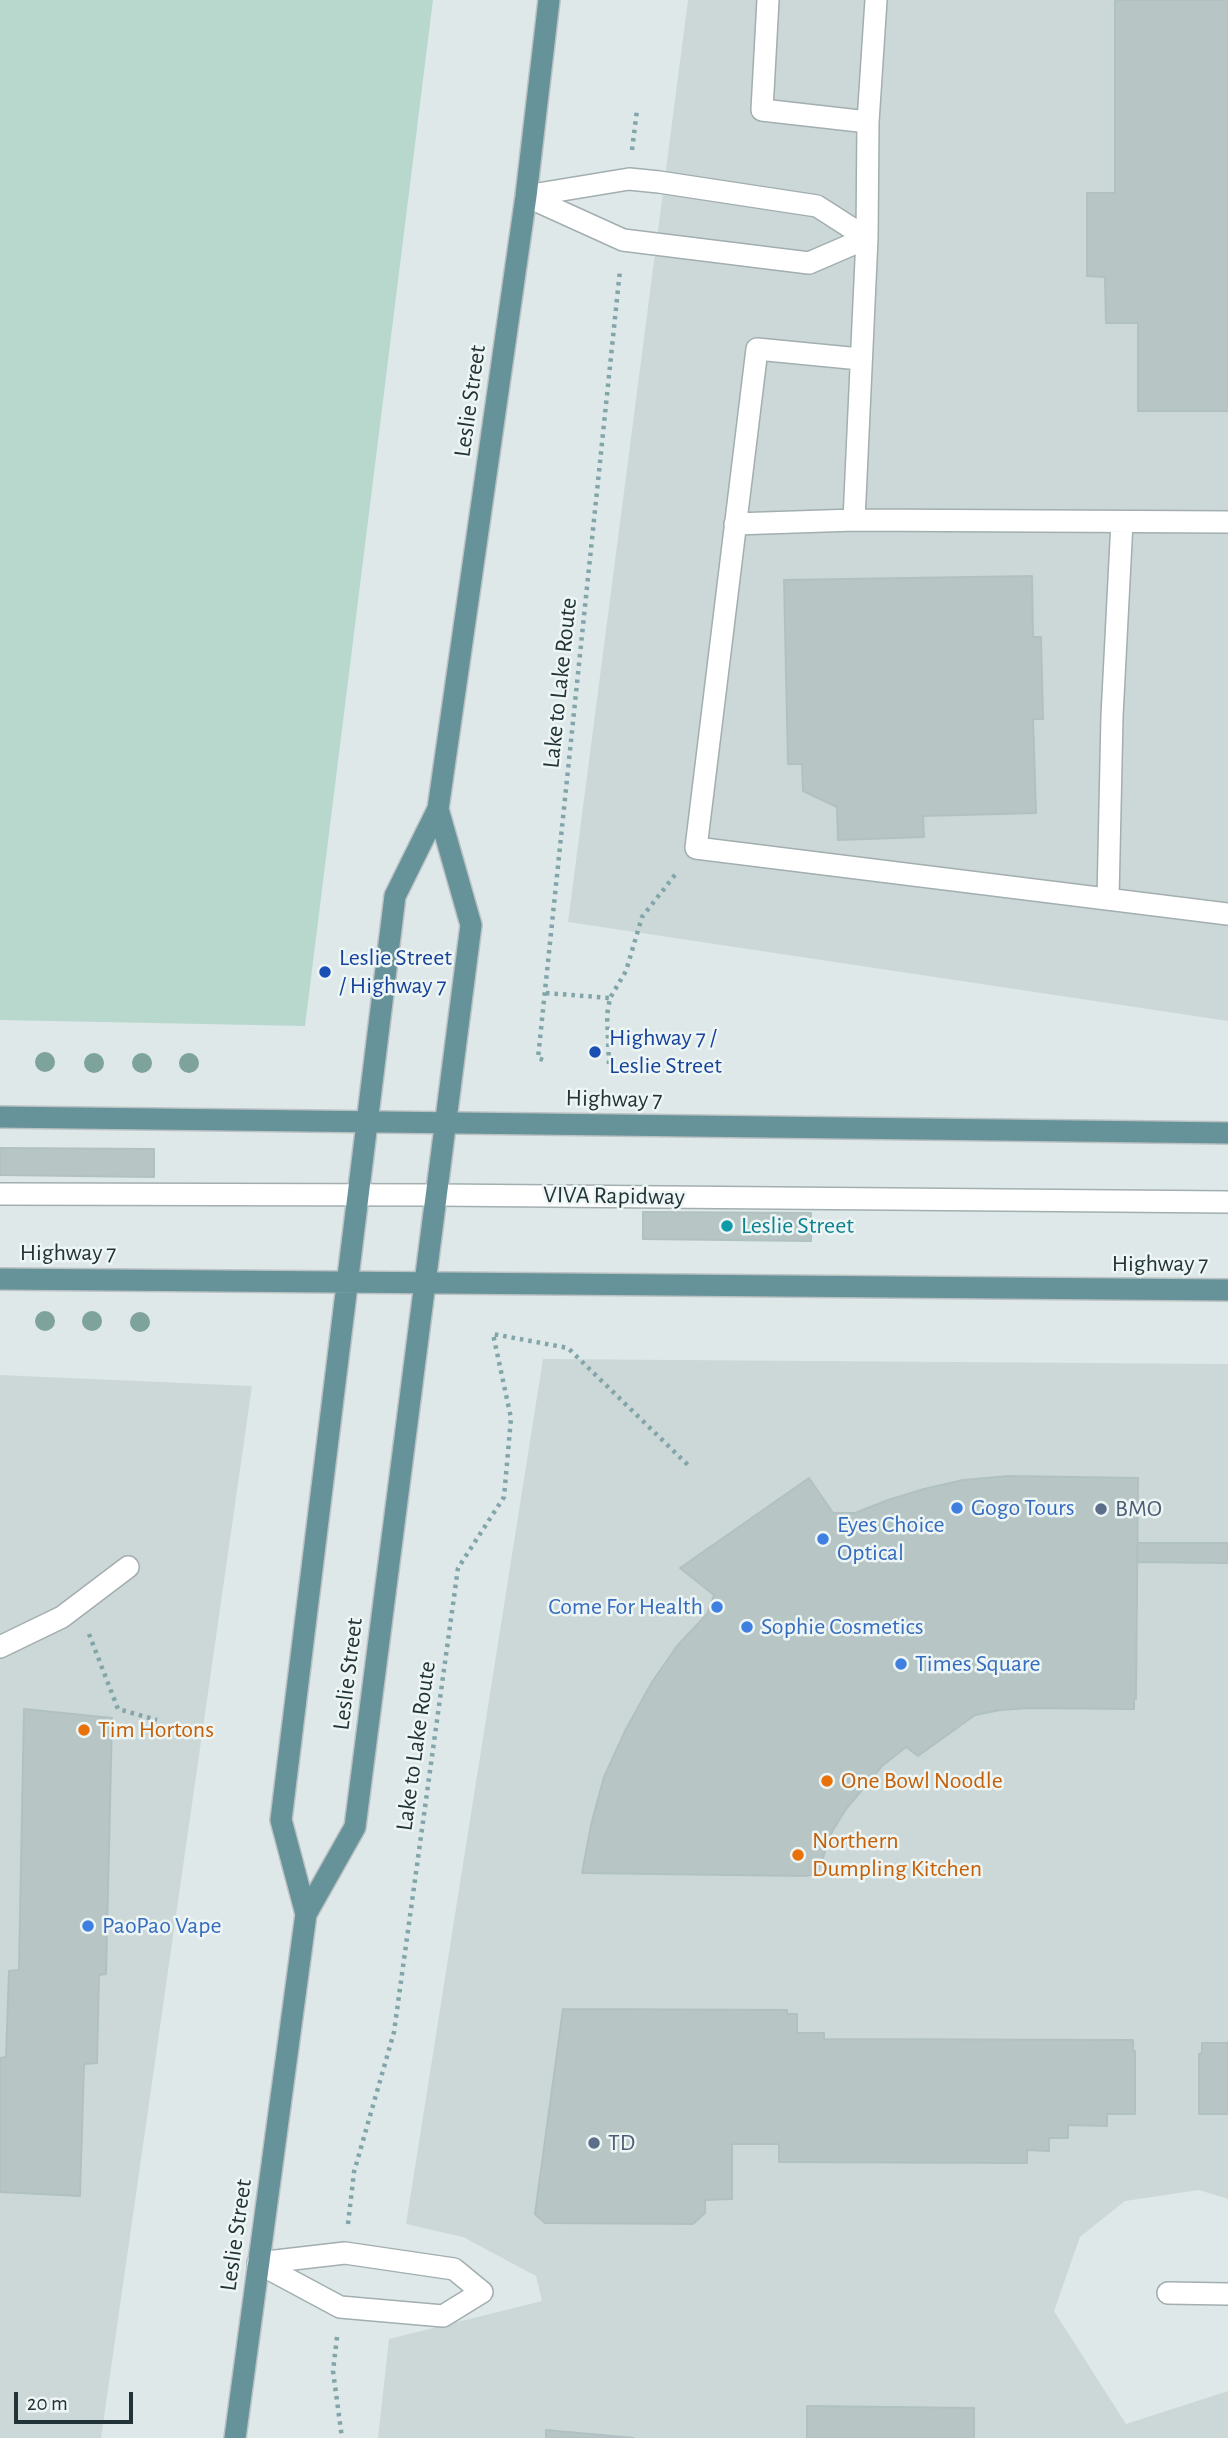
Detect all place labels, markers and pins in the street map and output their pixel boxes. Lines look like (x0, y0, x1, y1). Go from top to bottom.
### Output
place label: Leslie Street / Highway 7 (339, 944, 452, 1000)
marker: Leslie Street / Highway 7 (317, 964, 333, 980)
place label: Highway 7 / Leslie Street (609, 1024, 722, 1080)
marker: Highway 7 / Leslie Street (587, 1044, 603, 1060)
place label: Leslie Street (741, 1212, 854, 1240)
marker: Leslie Street (719, 1218, 735, 1234)
place label: Gogo Tours (971, 1494, 1075, 1522)
place label: BMO (1115, 1495, 1162, 1523)
marker: Gogo Tours (949, 1500, 965, 1516)
marker: BMO (1093, 1501, 1109, 1517)
place label: Eyes Choice Optical (837, 1511, 944, 1567)
marker: Eyes Choice Optical (815, 1531, 831, 1547)
place label: Come For Health (548, 1593, 703, 1621)
marker: Come For Health (709, 1599, 725, 1615)
place label: Sophie Cosmetics (761, 1613, 924, 1641)
marker: Sophie Cosmetics (739, 1619, 755, 1635)
place label: Times Square (915, 1650, 1041, 1678)
marker: Times Square (893, 1656, 909, 1672)
place label: Tim Hortons (98, 1716, 214, 1744)
marker: Tim Hortons (76, 1722, 92, 1738)
place label: One Bowl Noodle (841, 1767, 1003, 1795)
marker: One Bowl Noodle (819, 1773, 835, 1789)
place label: Northern Dumpling Kitchen (812, 1827, 982, 1883)
marker: Northern Dumpling Kitchen (790, 1847, 806, 1863)
place label: PaoPao Vape (102, 1912, 221, 1940)
marker: PaoPao Vape (80, 1918, 96, 1934)
place label: TD (608, 2129, 635, 2157)
marker: TD (586, 2135, 602, 2151)

